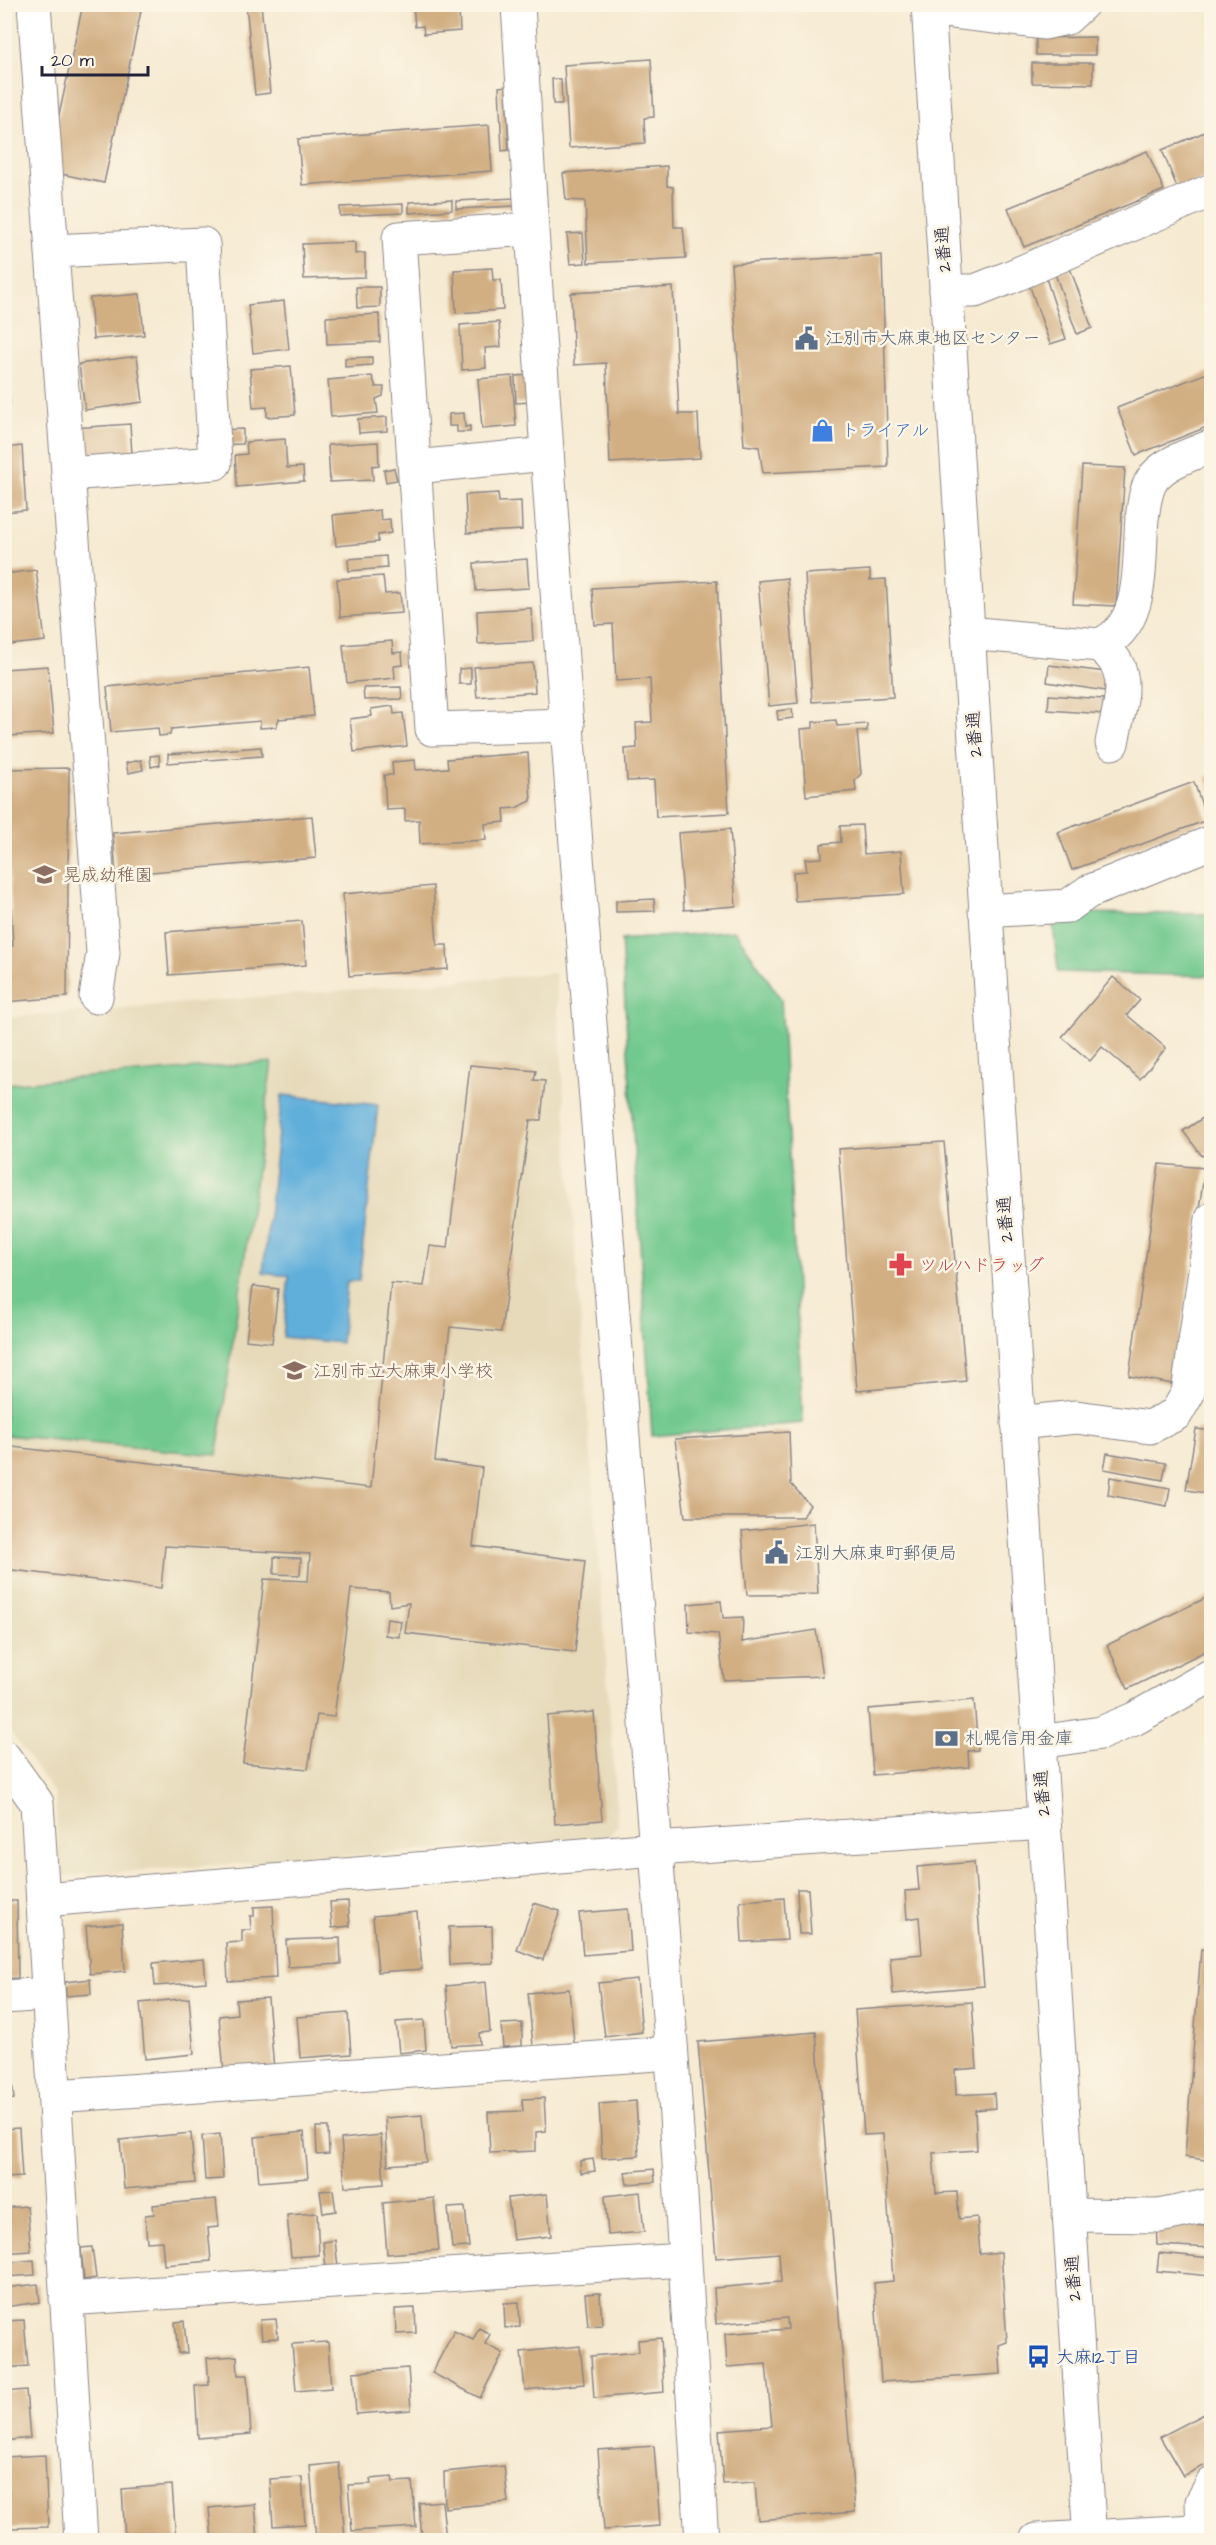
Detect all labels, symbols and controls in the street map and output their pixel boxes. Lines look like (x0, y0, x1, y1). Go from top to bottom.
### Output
scale bar (42, 39, 148, 77)
text: 20 m (51, 48, 94, 73)
street label: 2番通 (929, 225, 958, 273)
public building icon: 江別市大麻東地区センター (794, 325, 820, 351)
place label: 江別市大麻東地区センター (825, 326, 1040, 351)
shop icon: トライアル (810, 417, 836, 443)
place label: トライアル (841, 418, 929, 443)
street label: 2番通 (960, 710, 989, 758)
school or university icon: 晃成幼稚園 (32, 862, 58, 888)
place label: 晃成幼稚園 (63, 863, 153, 888)
street label: 2番通 (991, 1195, 1020, 1243)
pharmacy icon: ツルハドラッグ (888, 1252, 914, 1278)
place label: ツルハドラッグ (919, 1253, 1044, 1278)
school or university icon: 江別市立大麻東小学校 (282, 1358, 308, 1384)
place label: 江別市立大麻東小学校 (313, 1359, 493, 1384)
public building icon: 江別大麻東町郵便局 (764, 1540, 790, 1566)
place label: 江別大麻東町郵便局 (795, 1541, 957, 1566)
bank icon: 札幌信用金庫 (934, 1725, 960, 1751)
place label: 札幌信用金庫 (965, 1726, 1073, 1751)
street label: 2番通 (1028, 1769, 1057, 1817)
street label: 2番通 (1059, 2254, 1088, 2302)
bus stop icon: 大麻12丁目 (1025, 2344, 1051, 2370)
place label: 大麻12丁目 (1056, 2345, 1141, 2370)

